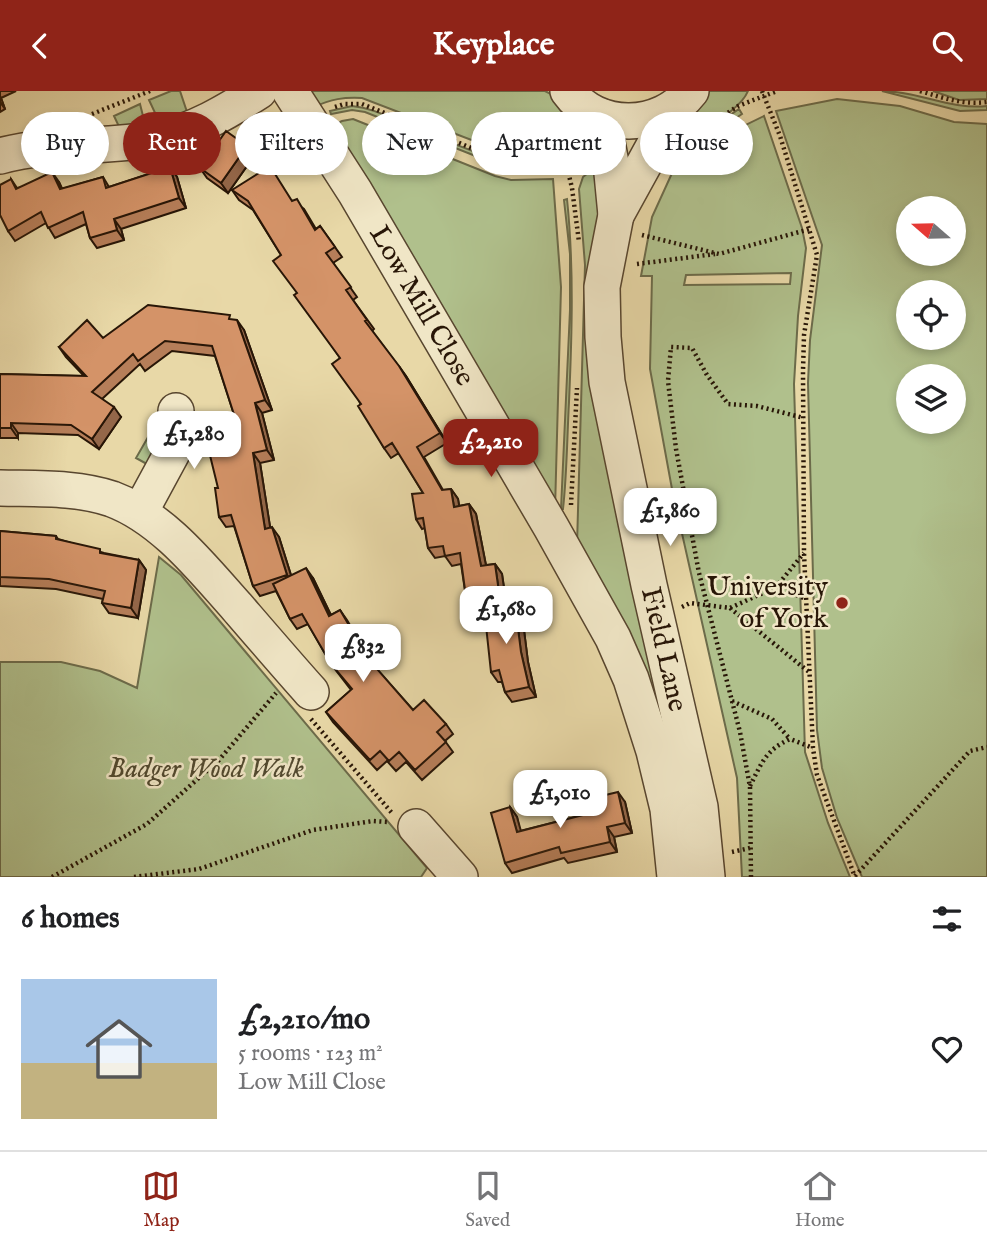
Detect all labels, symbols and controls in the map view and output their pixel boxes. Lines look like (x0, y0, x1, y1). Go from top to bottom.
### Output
text: Keyplace (433, 25, 554, 66)
icon: back (21, 27, 59, 65)
icon: search (928, 27, 966, 65)
chip: Buy (21, 112, 109, 175)
chip: Rent (123, 112, 221, 175)
chip: Filters (235, 112, 348, 175)
chip: New (362, 112, 457, 175)
chip: Apartment (471, 112, 626, 175)
chip: House (640, 112, 753, 175)
north arrow (896, 196, 966, 266)
map controls (896, 196, 966, 434)
street label: Low Mill Close (361, 219, 482, 393)
button: locate (896, 280, 966, 350)
button: layers (896, 364, 966, 434)
pin: £1,280 (137, 411, 251, 471)
text: £1,280 (163, 419, 225, 448)
pin: £2,210 (434, 419, 548, 479)
text: £2,210 (459, 427, 523, 456)
pin: £1,860 (613, 489, 727, 548)
text: £1,860 (640, 496, 700, 525)
place label: University of York (707, 570, 829, 637)
street label: Field Lane (633, 584, 695, 715)
pin: £1,680 (449, 587, 563, 646)
text: £1,680 (476, 594, 536, 623)
marker: University of York (834, 595, 850, 611)
pin: £832 (322, 625, 404, 684)
text: £832 (341, 632, 385, 661)
park label: Badger Wood Walk (108, 752, 304, 787)
pin: £1,010 (503, 771, 617, 830)
text: £1,010 (529, 778, 591, 807)
text: 6 homes (21, 900, 120, 938)
icon: filters (928, 900, 966, 938)
text: £2,210/mo (238, 1001, 370, 1039)
icon: home (77, 1007, 161, 1091)
icon: heart (928, 1030, 966, 1068)
text: 5 rooms · 123 m² (238, 1039, 383, 1068)
text: Low Mill Close (238, 1068, 386, 1097)
tab: Map (142, 1167, 180, 1233)
tab: Saved (465, 1167, 510, 1233)
tab: Home (795, 1167, 845, 1233)

